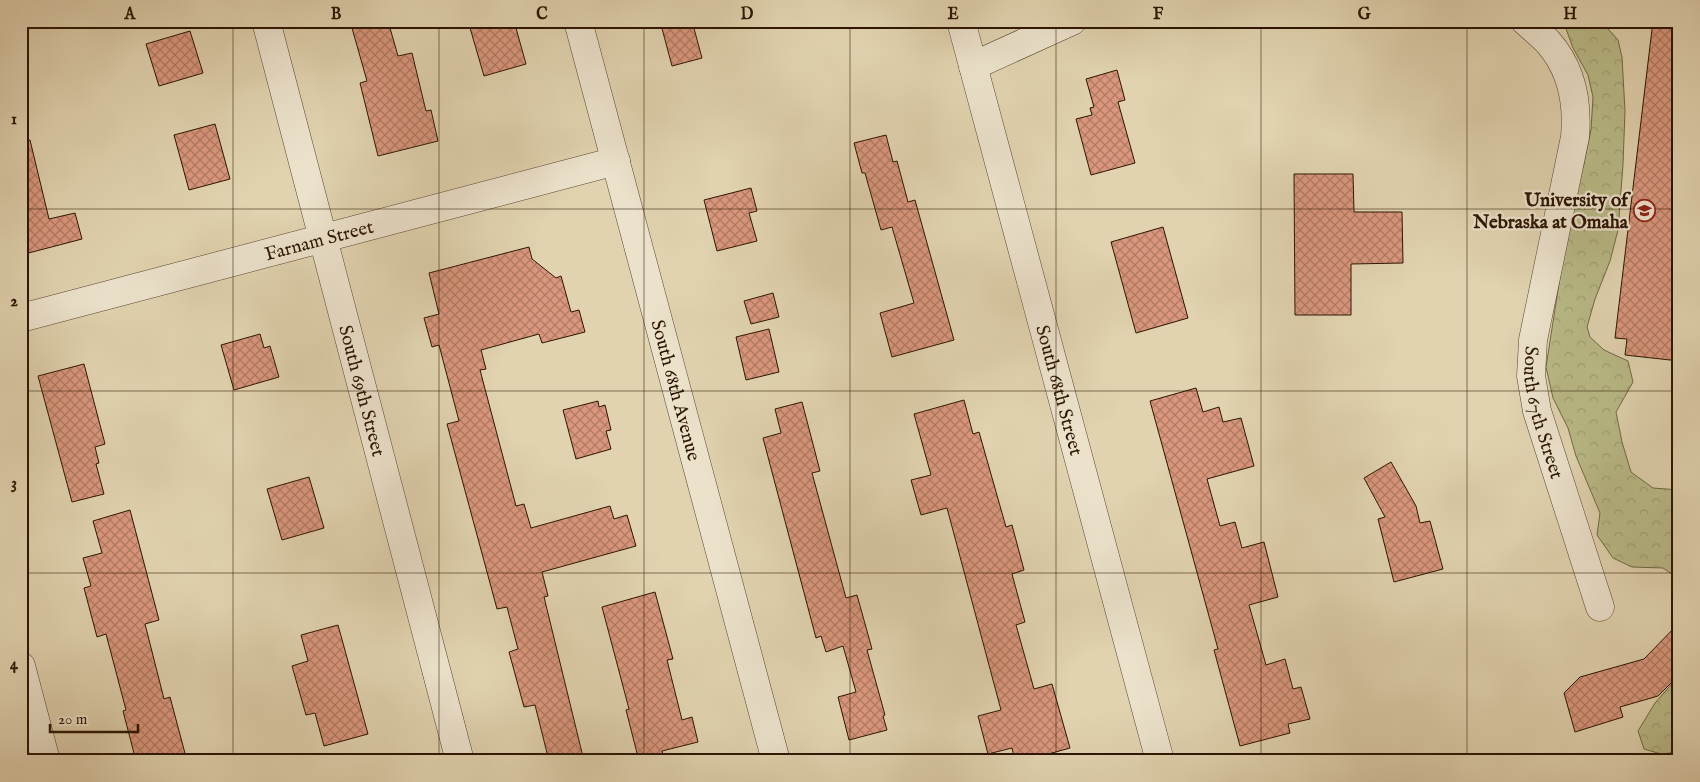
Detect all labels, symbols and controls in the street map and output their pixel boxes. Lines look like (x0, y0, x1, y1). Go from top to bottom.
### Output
text: A (124, 5, 137, 25)
text: B (331, 5, 342, 25)
text: C (536, 5, 548, 25)
text: D (741, 5, 754, 25)
text: E (947, 5, 959, 25)
text: F (1153, 5, 1164, 25)
text: G (1358, 5, 1371, 25)
text: H (1563, 5, 1577, 25)
text: 1 (11, 110, 17, 130)
place label: University of Nebraska at Omaha (1472, 189, 1631, 235)
school or university icon: University of Nebraska at Omaha (1632, 198, 1656, 222)
street label: Farnam Street (262, 215, 377, 267)
text: 2 (10, 292, 18, 312)
street label: South 68th Avenue (644, 317, 705, 464)
street label: South 69th Street (332, 323, 390, 460)
street label: South 68th Street (1029, 323, 1087, 459)
street label: South 67th Street (1517, 345, 1568, 483)
text: 3 (11, 474, 17, 494)
text: 4 (10, 655, 19, 675)
scale bar (50, 702, 138, 734)
text: 20 m (58, 710, 88, 729)

